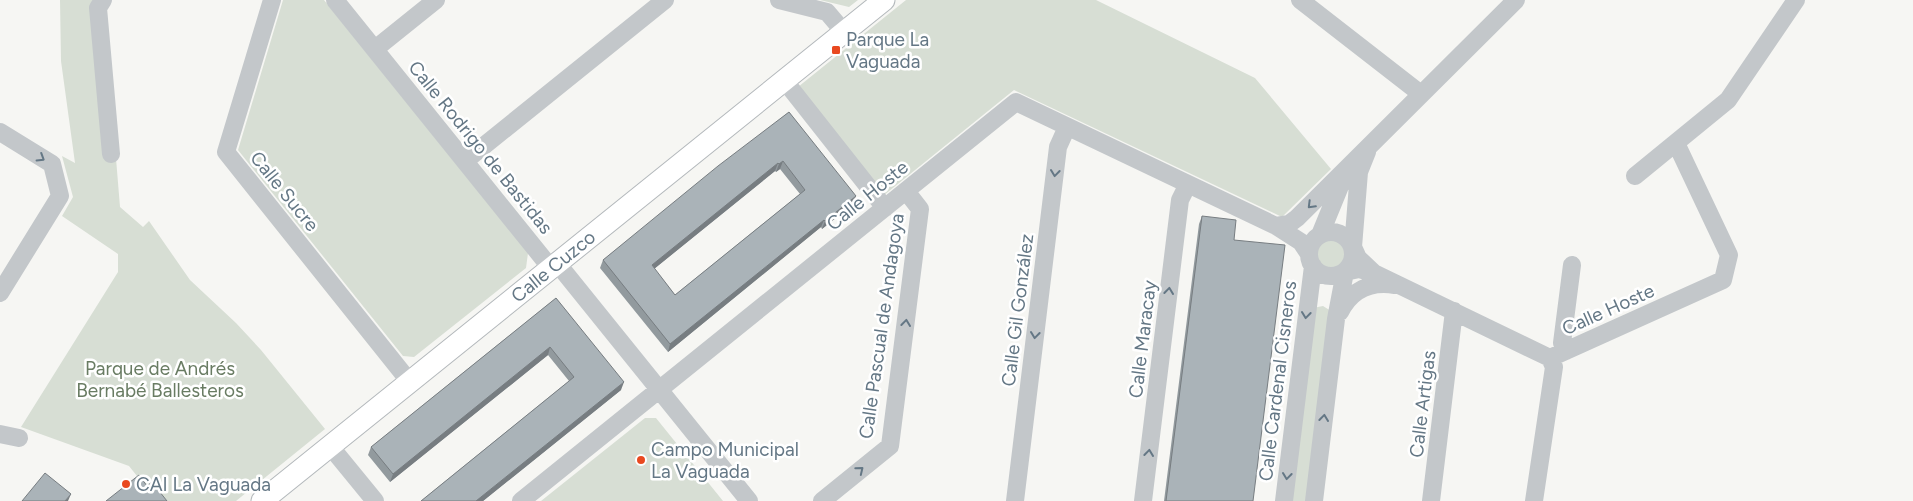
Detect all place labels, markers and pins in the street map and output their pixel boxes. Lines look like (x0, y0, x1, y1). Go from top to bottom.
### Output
place label: Parque La Vaguada (846, 28, 929, 73)
marker: Parque La Vaguada (830, 44, 842, 56)
place label: Campo Municipal La Vaguada (651, 438, 799, 483)
marker: Campo Municipal La Vaguada (635, 454, 647, 466)
place label: CAI La Vaguada (136, 473, 271, 496)
marker: CAI La Vaguada (120, 478, 132, 490)

